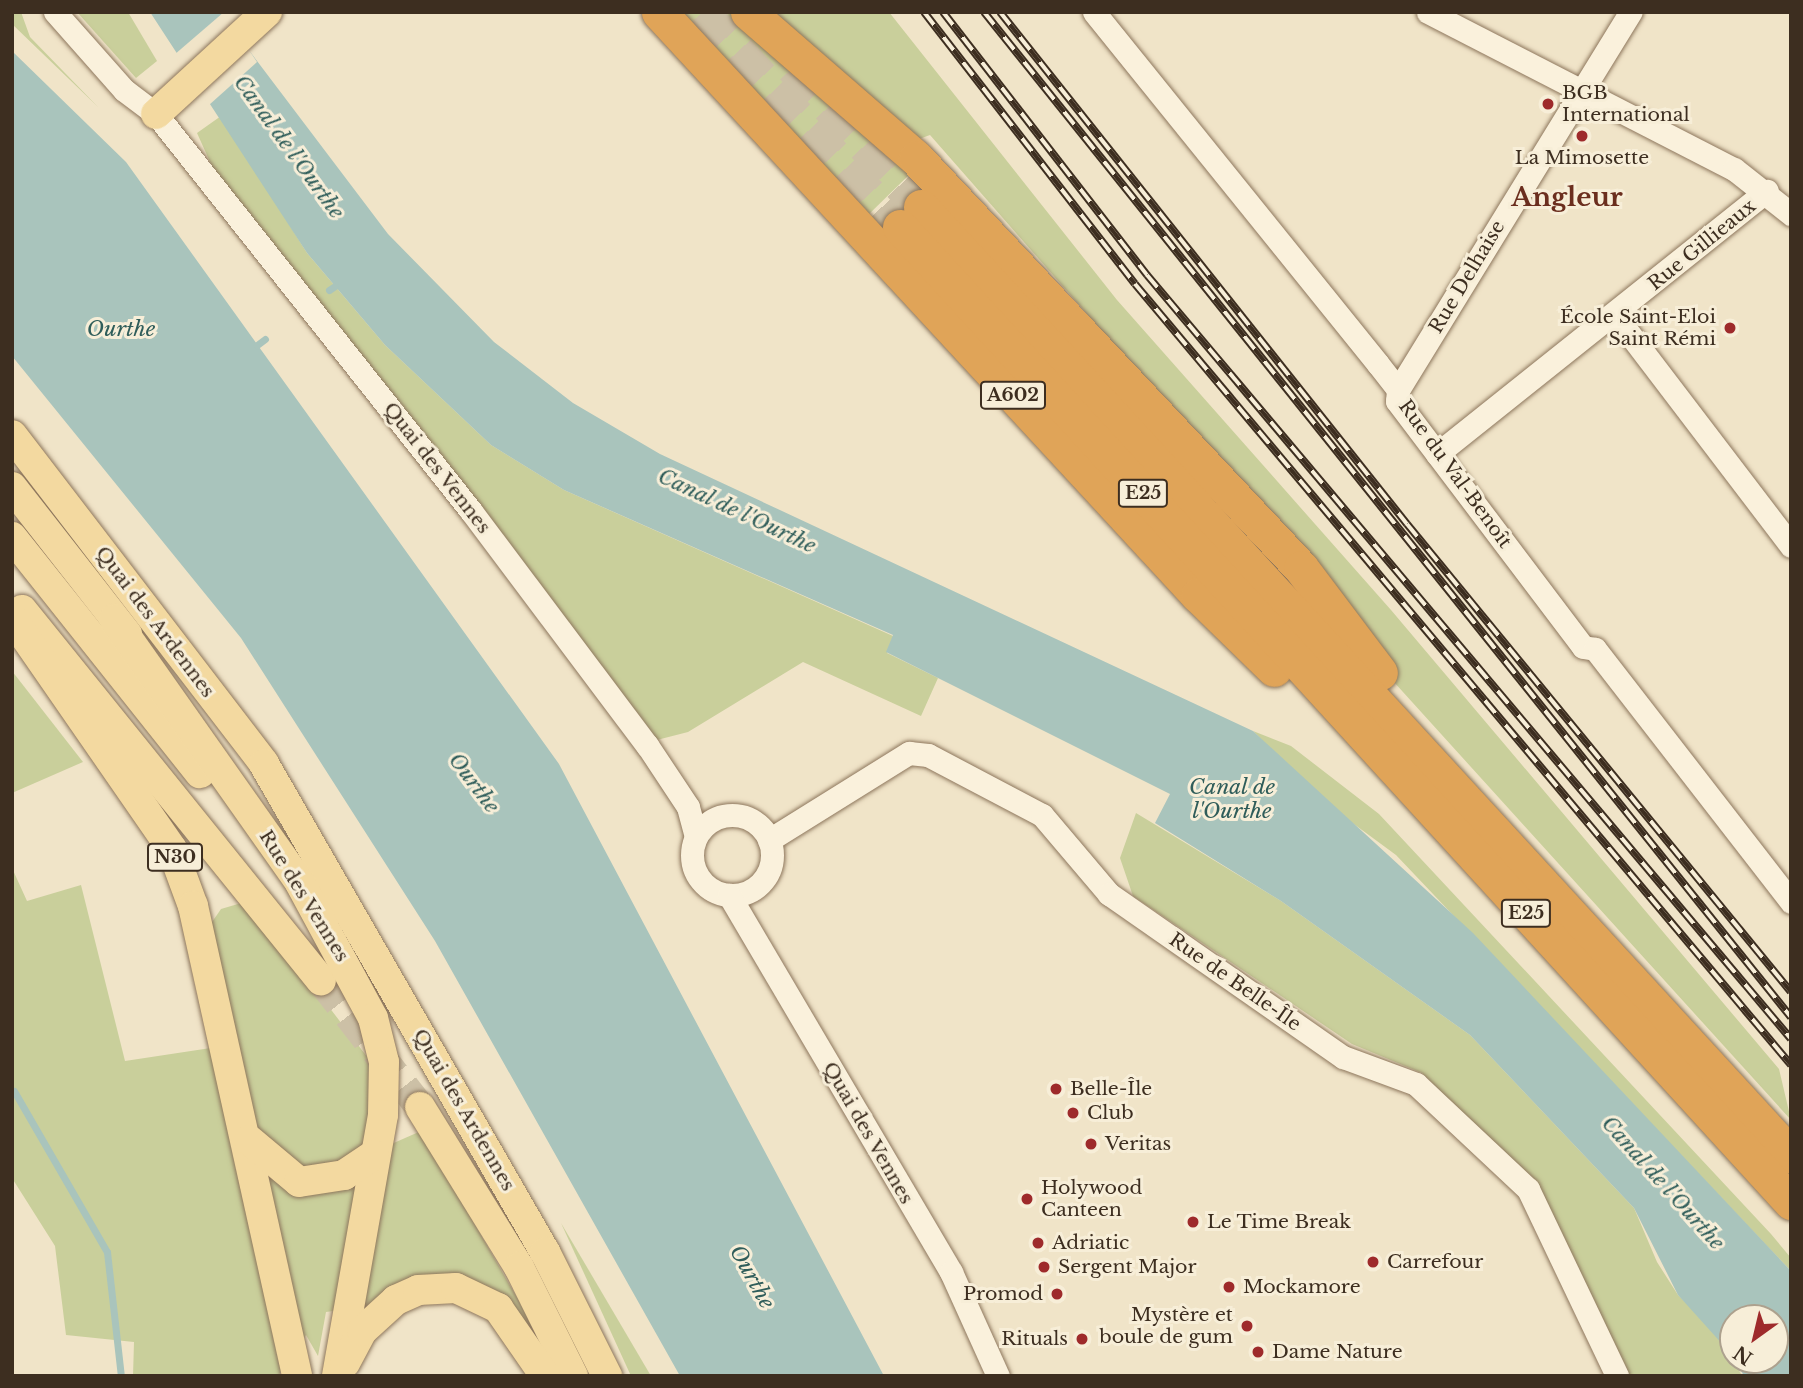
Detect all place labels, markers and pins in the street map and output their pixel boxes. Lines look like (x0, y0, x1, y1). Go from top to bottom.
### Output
place label: BGB International (1562, 82, 1690, 126)
marker: BGB International (1540, 96, 1556, 112)
marker: La Mimosette (1574, 128, 1590, 144)
place label: La Mimosette (1515, 147, 1649, 169)
place label: École Saint-Eloi Saint Rémi (1560, 306, 1716, 350)
marker: École Saint-Eloi Saint Rémi (1722, 320, 1738, 336)
place label: Belle-Île (1070, 1078, 1152, 1100)
marker: Belle-Île (1048, 1081, 1064, 1097)
place label: Club (1087, 1102, 1134, 1124)
marker: Club (1065, 1105, 1081, 1121)
place label: Veritas (1105, 1133, 1171, 1155)
marker: Veritas (1083, 1136, 1099, 1152)
place label: Holywood Canteen (1041, 1177, 1142, 1221)
marker: Holywood Canteen (1019, 1191, 1035, 1207)
place label: Le Time Break (1207, 1211, 1352, 1233)
marker: Le Time Break (1185, 1214, 1201, 1230)
place label: Adriatic (1052, 1232, 1129, 1254)
marker: Adriatic (1030, 1235, 1046, 1251)
place label: Carrefour (1387, 1251, 1483, 1273)
marker: Carrefour (1365, 1254, 1381, 1270)
place label: Sergent Major (1058, 1256, 1197, 1278)
marker: Sergent Major (1036, 1259, 1052, 1275)
place label: Mockamore (1243, 1276, 1361, 1298)
marker: Mockamore (1221, 1279, 1237, 1295)
place label: Promod (963, 1283, 1043, 1305)
marker: Promod (1049, 1286, 1065, 1302)
place label: Mystère et boule de gum (1099, 1304, 1233, 1348)
marker: Mystère et boule de gum (1239, 1318, 1255, 1334)
place label: Rituals (1001, 1328, 1068, 1350)
marker: Rituals (1074, 1331, 1090, 1347)
place label: Dame Nature (1272, 1341, 1403, 1363)
marker: Dame Nature (1250, 1344, 1266, 1360)

